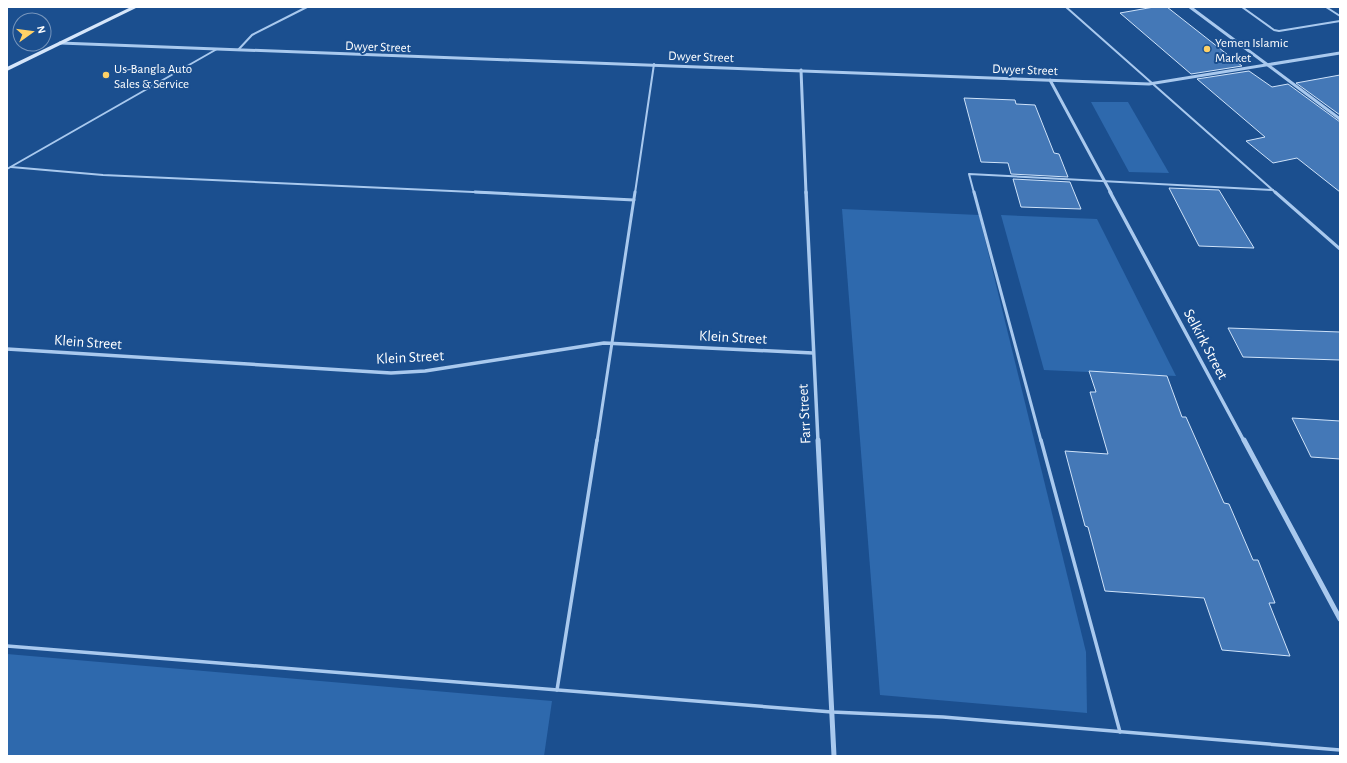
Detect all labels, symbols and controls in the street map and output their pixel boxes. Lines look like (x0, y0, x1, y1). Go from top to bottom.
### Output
north arrow (12, 12, 52, 52)
text: N (35, 25, 47, 35)
place label: Yemen Islamic Market (1215, 37, 1288, 65)
street label: Dwyer Street (345, 40, 411, 55)
marker: Yemen Islamic Market (1202, 44, 1212, 54)
street label: Dwyer Street (668, 50, 734, 65)
place label: Us-Bangla Auto Sales & Service (114, 63, 192, 91)
street label: Dwyer Street (992, 63, 1058, 78)
marker: Us-Bangla Auto Sales & Service (101, 70, 111, 80)
street label: Selkirk Street (1181, 307, 1230, 382)
street label: Klein Street (699, 328, 768, 347)
street label: Klein Street (54, 333, 123, 352)
street label: Klein Street (376, 348, 445, 367)
street label: Farr Street (795, 383, 814, 444)

